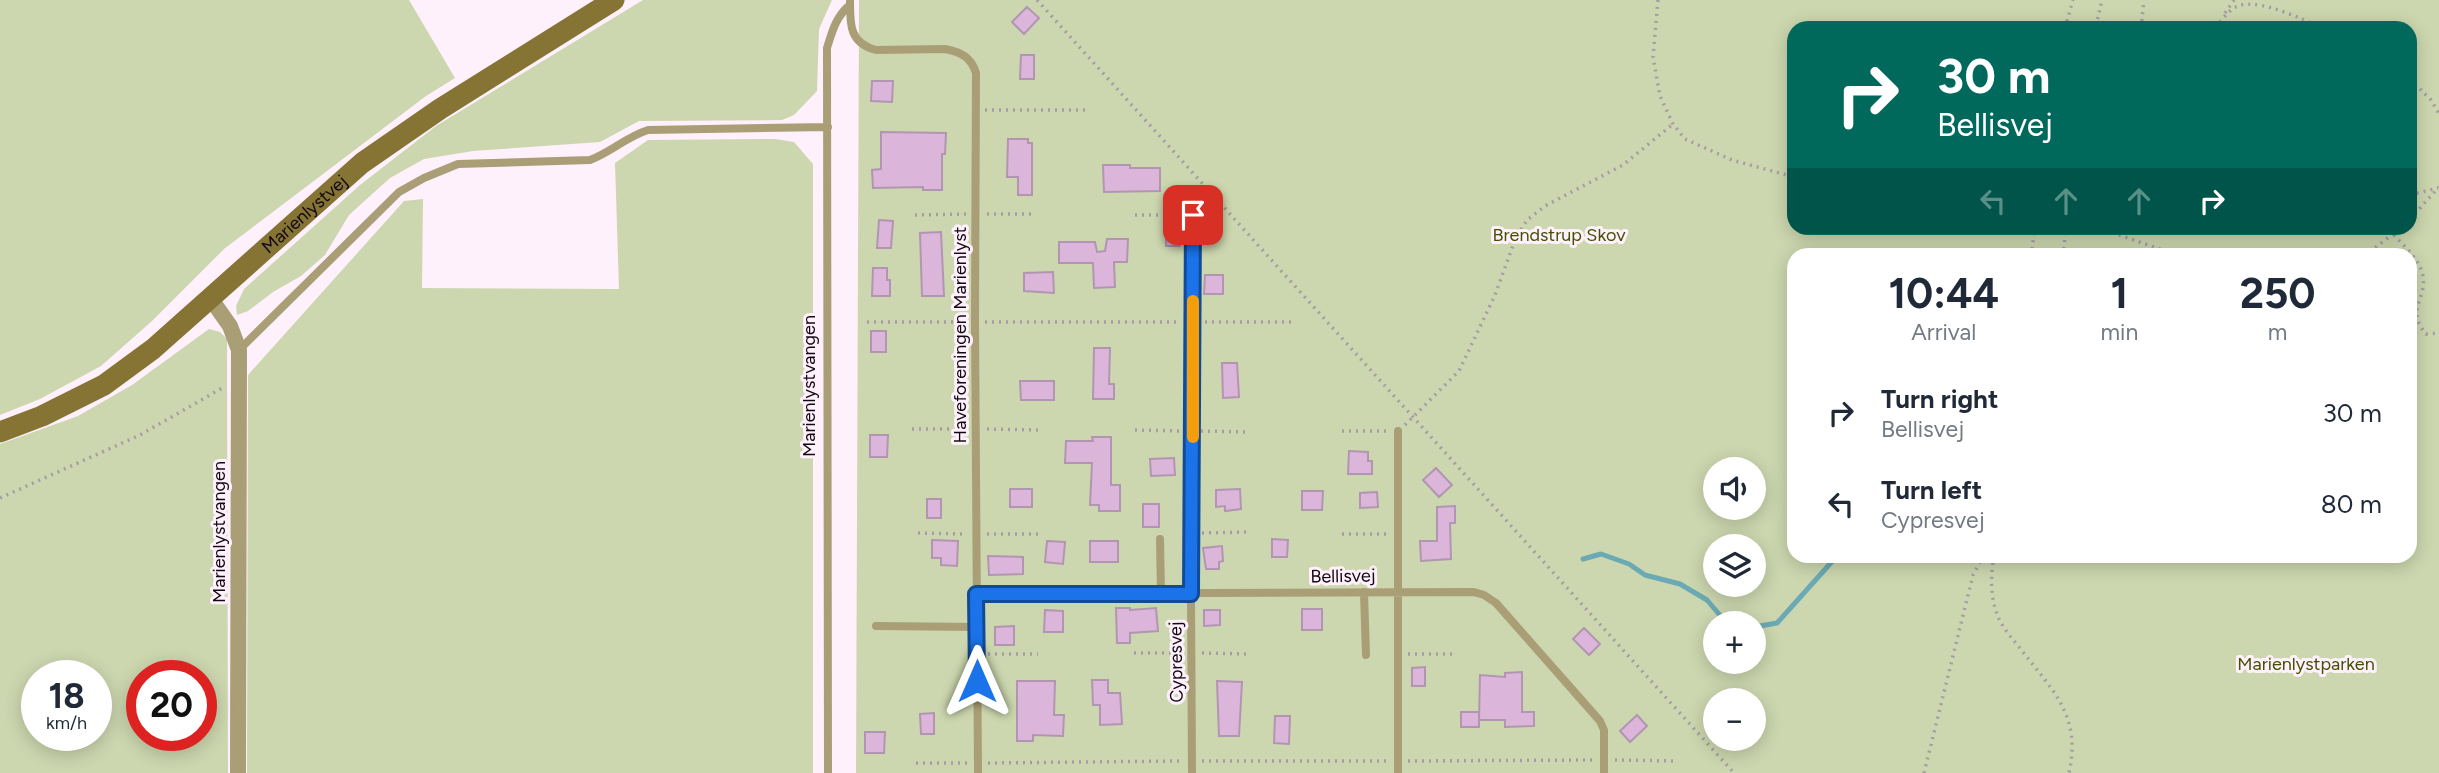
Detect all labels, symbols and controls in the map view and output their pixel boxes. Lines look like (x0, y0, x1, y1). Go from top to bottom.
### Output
text: 30 m (1937, 46, 2050, 105)
icon: right (1822, 49, 1913, 140)
text: Bellisvej (1937, 106, 2053, 144)
street label: Marienlystvej (257, 170, 352, 258)
icon: left (1974, 182, 2012, 220)
icon: ahead (2047, 182, 2085, 220)
icon: ahead (2120, 182, 2158, 220)
icon: right (2193, 182, 2231, 220)
pin (1163, 185, 1223, 245)
icon: arrive (1174, 196, 1212, 234)
park label: Brendstrup Skov (1492, 224, 1626, 246)
street label: Haveforeningen Marienlyst (949, 226, 971, 443)
text: 10:44 (1888, 268, 1999, 319)
text: 1 (2111, 268, 2128, 319)
text: 250 (2240, 268, 2316, 319)
street label: Marienlystvangen (798, 315, 820, 457)
text: Arrival (1911, 318, 1976, 346)
text: min (2101, 318, 2138, 346)
text: m (2268, 318, 2287, 346)
text: Turn right (1881, 383, 1998, 415)
icon: right (1822, 394, 1860, 432)
text: 30 m (2323, 397, 2382, 429)
text: Bellisvej (1881, 415, 1964, 443)
map controls (1703, 457, 1766, 751)
button: sound (1703, 457, 1766, 520)
street label: Marienlystvangen (208, 461, 230, 603)
text: Turn left (1881, 474, 1982, 506)
icon: left (1822, 485, 1860, 523)
text: 80 m (2321, 488, 2382, 520)
text: Cypresvej (1881, 506, 1985, 534)
button: layers (1703, 534, 1766, 597)
street label: Bellisvej (1310, 564, 1376, 588)
button: + (1703, 611, 1766, 674)
street label: Cypresvej (1164, 621, 1188, 703)
position arrow (940, 644, 1014, 718)
park label: Marienlystparken (2237, 653, 2375, 675)
speed limit sign: 20 (126, 660, 217, 751)
text: 18 (48, 675, 85, 717)
button: − (1703, 688, 1766, 751)
text: km/h (46, 712, 87, 734)

